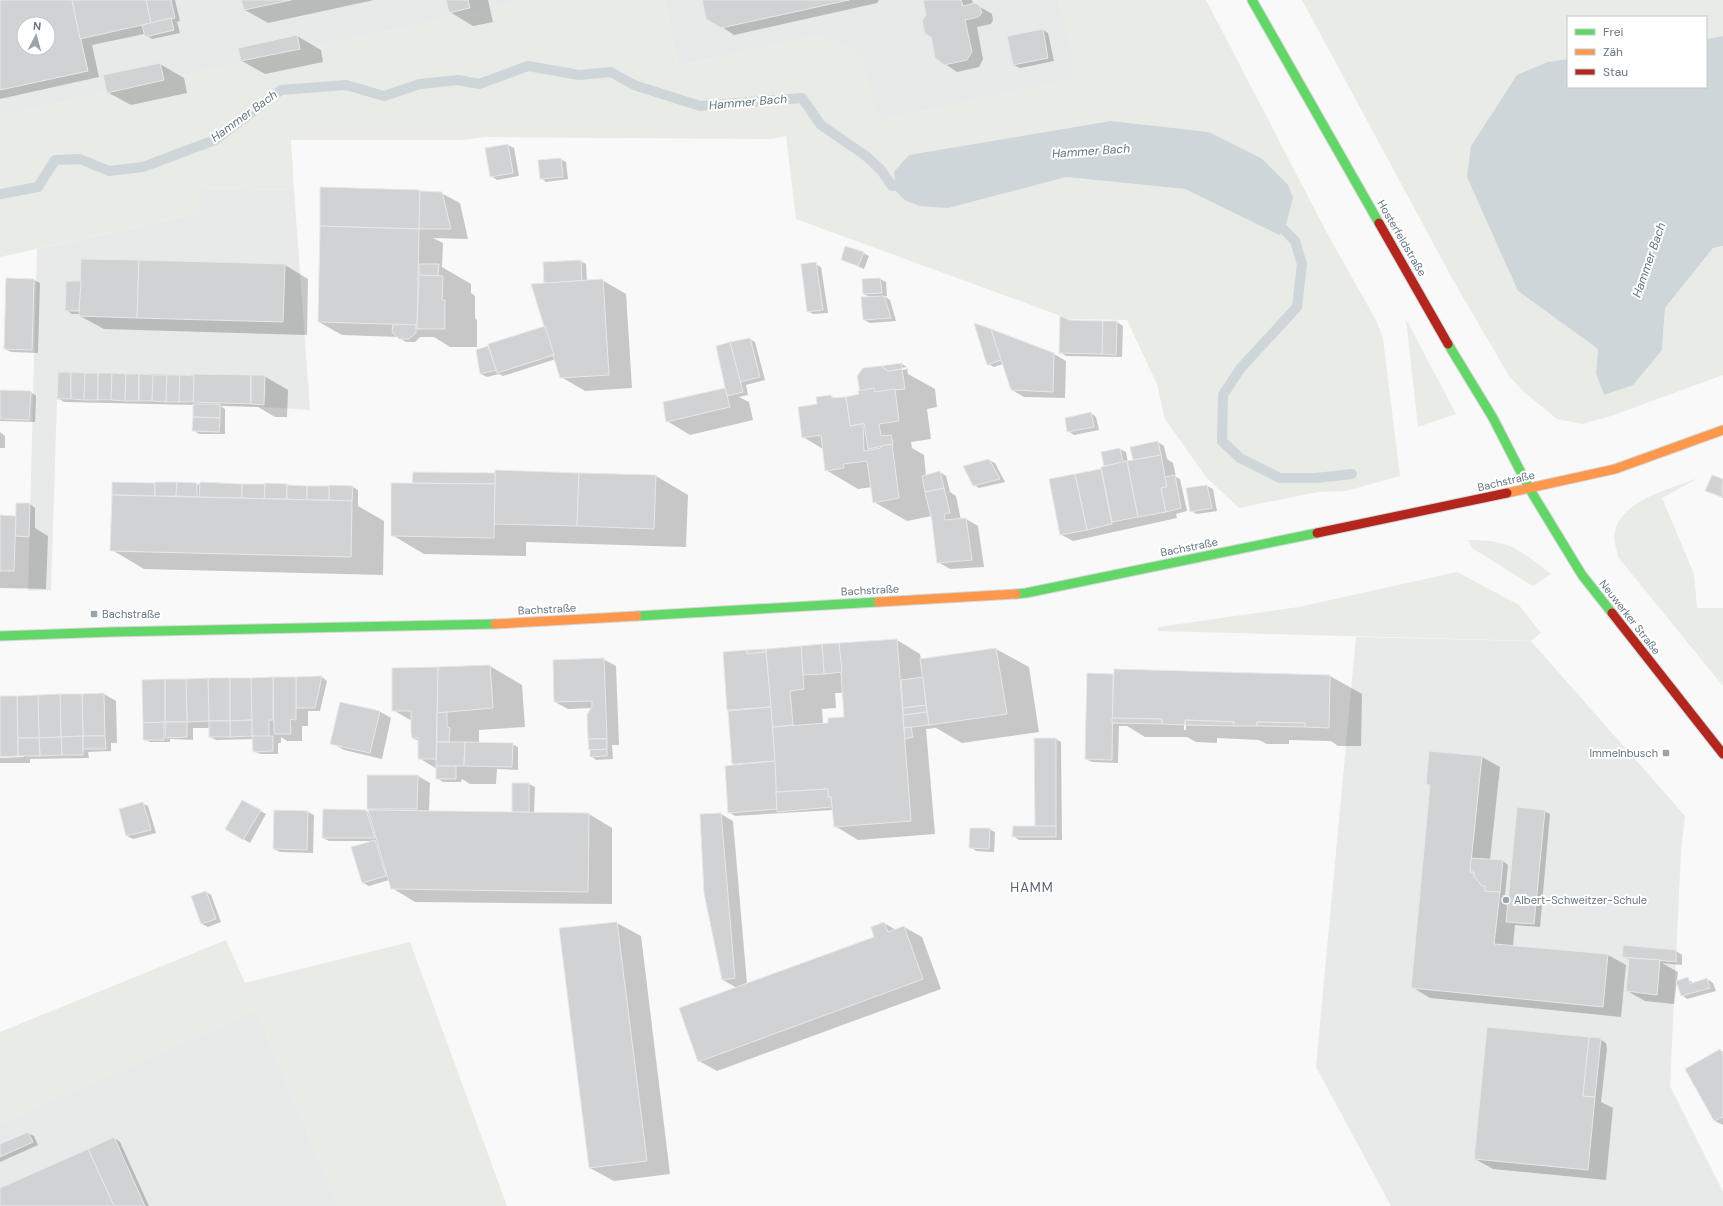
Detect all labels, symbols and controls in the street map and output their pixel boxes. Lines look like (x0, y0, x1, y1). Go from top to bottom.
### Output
north arrow (16, 16, 56, 56)
legend (1567, 16, 1707, 88)
text: N (32, 19, 42, 33)
text: Frei (1603, 24, 1623, 40)
text: Zäh (1603, 44, 1623, 60)
text: Stau (1603, 64, 1628, 80)
water label: Hammer Bach (208, 86, 280, 146)
water label: Hammer Bach (708, 91, 788, 113)
water label: Hammer Bach (1051, 140, 1131, 162)
street label: Hosterfeldstraße (1374, 197, 1430, 279)
water label: Hammer Bach (1629, 220, 1669, 300)
street label: Bachstraße (1476, 468, 1536, 494)
street label: Bachstraße (1159, 535, 1219, 559)
street label: Neuwerker Straße (1596, 577, 1664, 657)
street label: Bachstraße (841, 581, 899, 599)
street label: Bachstraße (518, 600, 576, 618)
place label: Bachstraße (102, 607, 160, 621)
marker: Bachstraße (89, 609, 99, 619)
place label: Immelnbusch (1589, 746, 1658, 760)
marker: Immelnbusch (1661, 748, 1671, 758)
district label: HAMM (1010, 879, 1054, 896)
place label: Albert-Schweitzer-Schule (1514, 893, 1647, 907)
marker: Albert-Schweitzer-Schule (1501, 895, 1511, 905)

